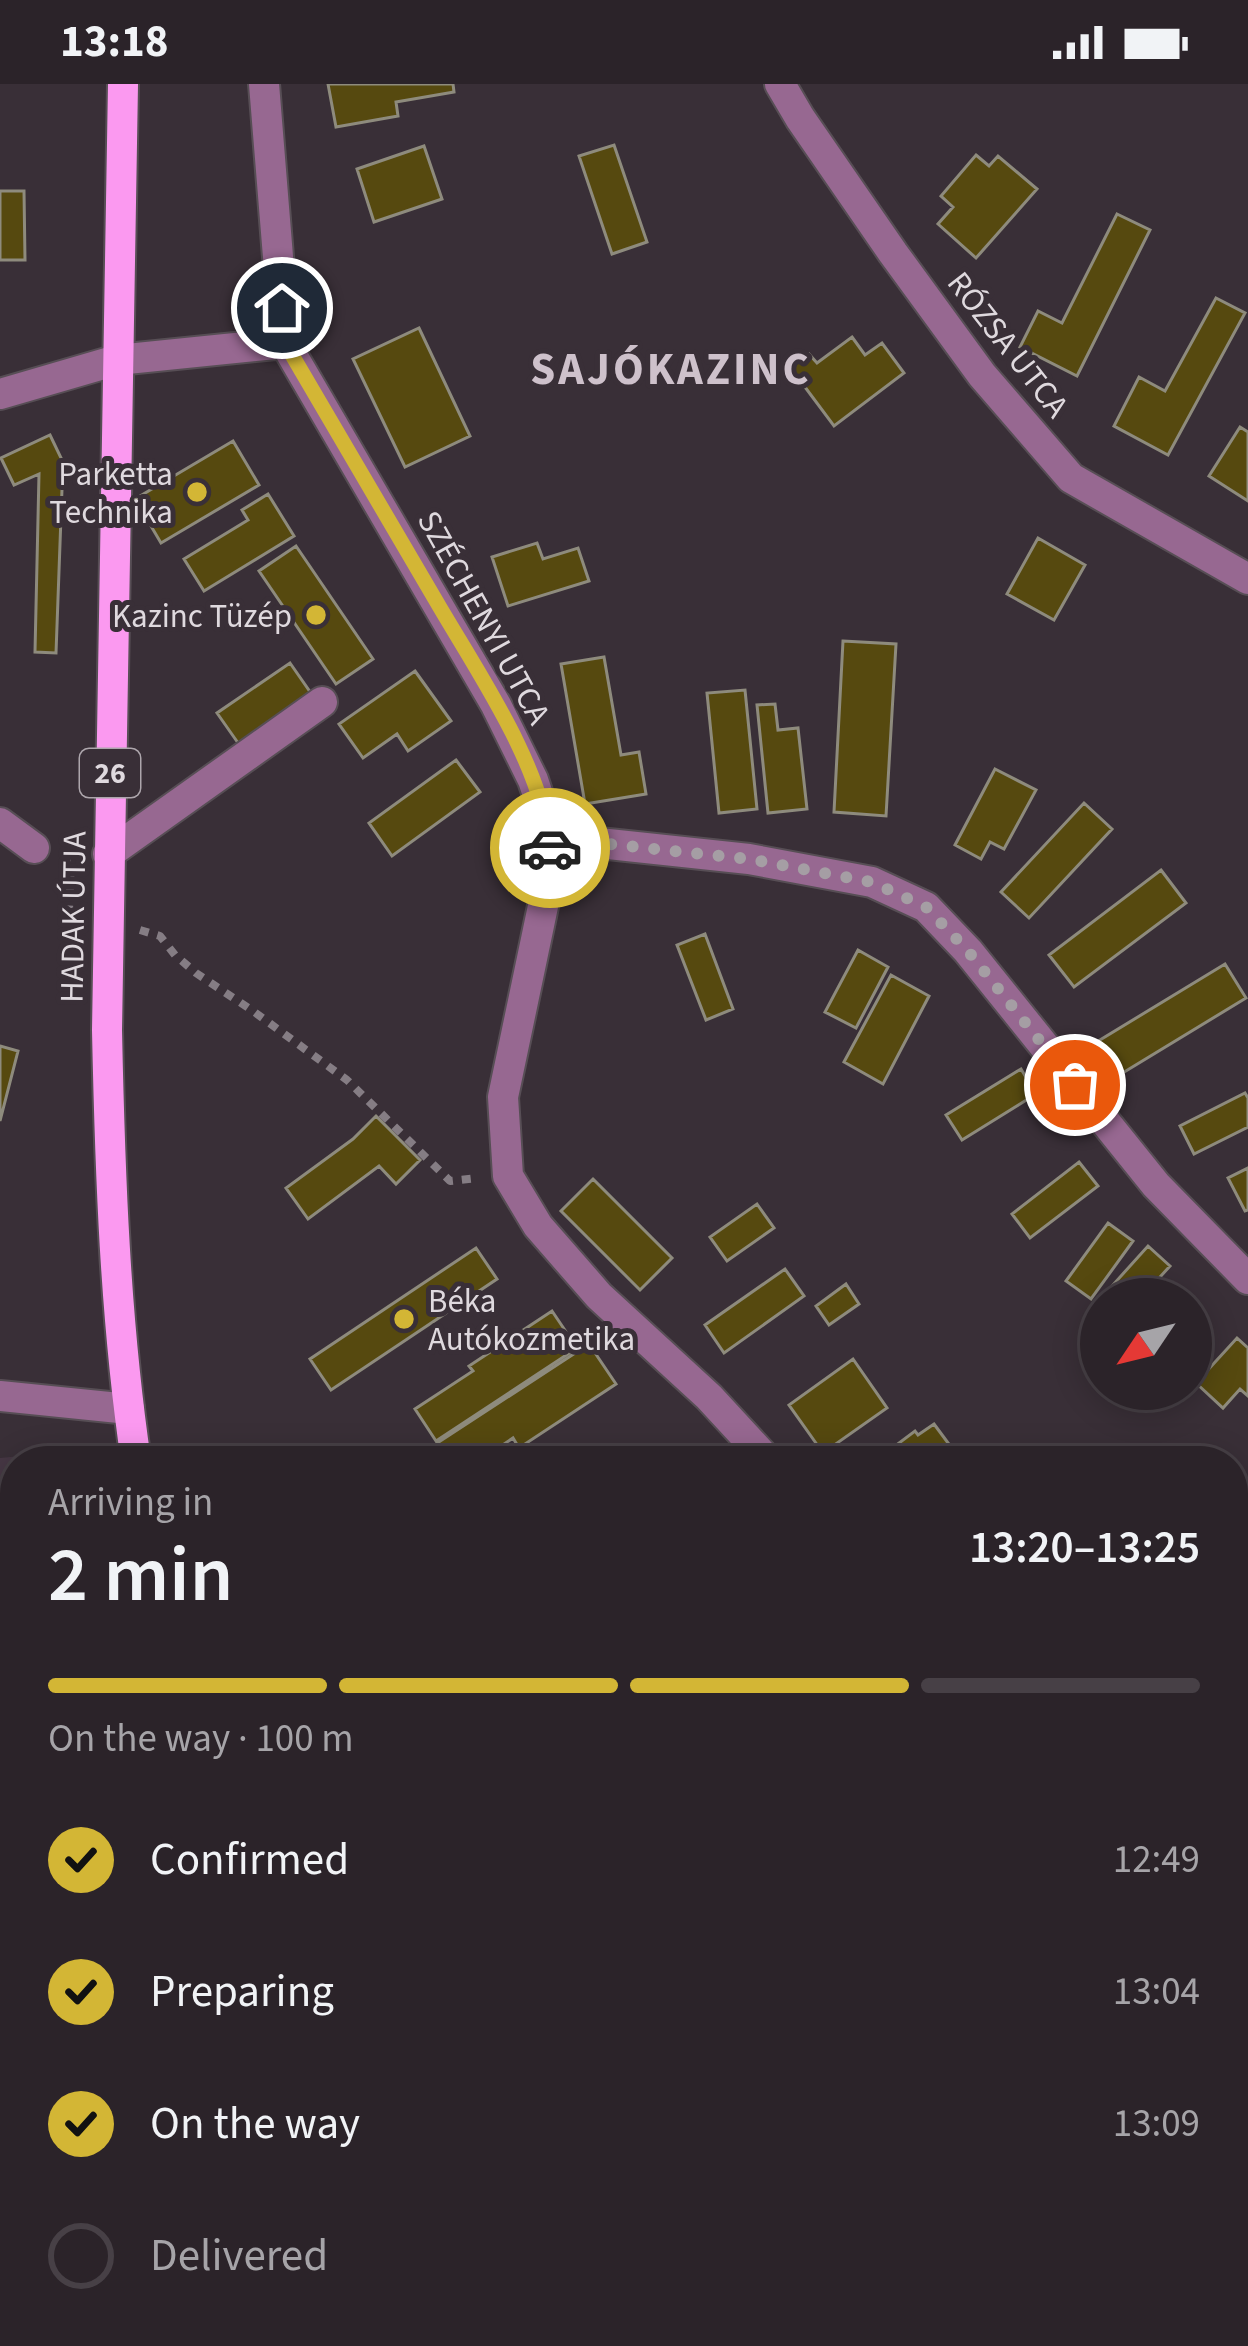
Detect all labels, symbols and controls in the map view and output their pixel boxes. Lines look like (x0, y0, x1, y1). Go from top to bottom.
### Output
text: 13:18 (60, 10, 169, 74)
pin (231, 257, 333, 359)
street label: RÓZSA UTCA (936, 262, 1080, 428)
icon: home (249, 275, 315, 341)
district label: SAJÓKAZINC (530, 338, 812, 402)
place label: Parketta Technika (49, 451, 173, 536)
marker: Parketta Technika (184, 479, 210, 505)
street label: SZÉCHENYI UTCA (405, 502, 562, 733)
place label: Kazinc Tüzép (112, 593, 292, 640)
marker: Kazinc Tüzép (303, 602, 329, 628)
road number: 26 (80, 749, 140, 797)
courier (490, 788, 610, 908)
icon: car (517, 815, 583, 881)
street label: HADAK ÚTJA (49, 831, 98, 1003)
pin (1024, 1034, 1126, 1136)
icon: bag (1042, 1052, 1108, 1118)
place label: Béka Autókozmetika (428, 1278, 635, 1363)
north arrow (1080, 1278, 1212, 1410)
map controls (1080, 1278, 1212, 1410)
marker: Béka Autókozmetika (391, 1306, 417, 1332)
text: Arriving in (48, 1475, 213, 1531)
text: 13:20–13:25 (969, 1516, 1200, 1580)
text: 2 min (48, 1520, 233, 1631)
text: On the way · 100 m (48, 1711, 354, 1767)
icon: check (48, 1827, 114, 1893)
text: Confirmed (150, 1828, 349, 1892)
text: 12:49 (1113, 1832, 1200, 1888)
icon: check (48, 1959, 114, 2025)
text: Preparing (150, 1960, 334, 2024)
text: 13:04 (1113, 1964, 1200, 2020)
icon: check (48, 2091, 114, 2157)
text: On the way (150, 2092, 360, 2156)
text: 13:09 (1113, 2096, 1200, 2152)
text: Delivered (150, 2224, 328, 2288)

